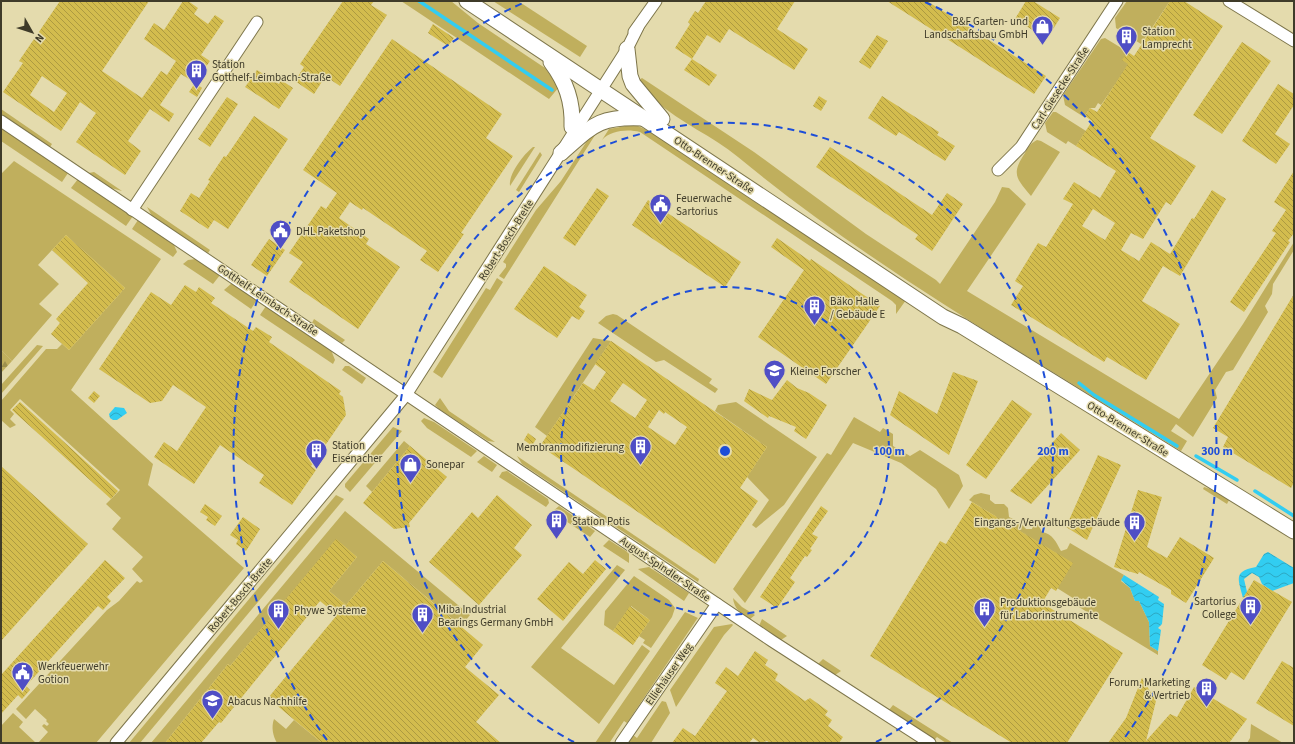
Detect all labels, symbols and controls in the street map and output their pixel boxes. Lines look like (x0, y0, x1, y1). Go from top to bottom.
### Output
north arrow (12, 12, 52, 52)
place label: B&F Garten- und Landschaftsbau GmbH (924, 14, 1028, 42)
shop icon: B&F Garten- und Landschaftsbau GmbH (1030, 14, 1056, 47)
building icon: Station Lamprecht (1114, 24, 1140, 57)
place label: Station Lamprecht (1142, 24, 1192, 52)
text: N (31, 30, 48, 46)
street label: Carl-Giesecke-Straße (1028, 43, 1093, 132)
building icon: Station Gotthelf-Leimbach-Straße (183, 57, 209, 90)
place label: Station Gotthelf-Leimbach-Straße (212, 57, 331, 85)
street label: Otto-Brenner-Straße (671, 133, 758, 198)
public building icon: Feuerwache Sartorius (647, 191, 673, 224)
place label: Feuerwache Sartorius (676, 191, 733, 219)
street label: Robert-Bosch-Breite (475, 196, 537, 283)
public building icon: DHL Paketshop (267, 218, 293, 251)
place label: DHL Paketshop (296, 224, 366, 239)
street label: Gotthelf-Leimbach-Straße (215, 261, 322, 340)
building icon: Bäko Halle / Gebäude E (802, 294, 828, 327)
place label: Bäko Halle / Gebäude E (830, 294, 886, 322)
school or university icon: Kleine Forscher (762, 358, 788, 391)
place label: Kleine Forscher (790, 364, 861, 379)
street label: Otto-Brenner-Straße (1084, 398, 1172, 461)
building icon: Membranmodifizierung (627, 434, 653, 467)
building icon: Station Eisenacher (303, 438, 329, 471)
place label: Station Eisenacher (332, 438, 383, 466)
place label: Membranmodifizierung (516, 440, 624, 455)
text: 100 m (873, 443, 905, 460)
text: 200 m (1037, 443, 1069, 460)
text: 300 m (1201, 443, 1233, 460)
centre of rings (718, 444, 732, 458)
shop icon: Sonepar (397, 451, 423, 484)
place label: Sonepar (426, 457, 465, 472)
building icon: Station Potis (544, 508, 570, 541)
building icon: Eingangs-/Verwaltungsgebäude (1122, 509, 1148, 542)
place label: Station Potis (572, 514, 630, 529)
place label: Eingangs-/Verwaltungsgebäude (974, 515, 1121, 530)
street label: August-Spindler-Straße (617, 533, 714, 605)
street label: Robert-Bosch-Breite (204, 554, 276, 635)
place label: Sartorius College (1194, 594, 1237, 622)
building icon: Sartorius College (1238, 594, 1264, 627)
building icon: Produktionsgebäude für Laborinstrumente (971, 595, 997, 628)
place label: Produktionsgebäude für Laborinstrumente (1000, 595, 1099, 623)
building icon: Phywe Systeme (265, 597, 291, 630)
building icon: Miba Industrial Bearings Germany GmbH (409, 602, 435, 635)
place label: Miba Industrial Bearings Germany GmbH (438, 602, 553, 630)
place label: Phywe Systeme (294, 603, 366, 618)
street label: Elliehäuser Weg (642, 640, 696, 708)
public building icon: Werkfeuerwehr Gotion (9, 659, 35, 692)
place label: Werkfeuerwehr Gotion (38, 659, 109, 687)
place label: Forum, Marketing & Vertrieb (1109, 675, 1190, 703)
building icon: Forum, Marketing & Vertrieb (1193, 675, 1219, 708)
school or university icon: Abacus Nachhilfe (199, 688, 225, 721)
place label: Abacus Nachhilfe (228, 694, 308, 709)

